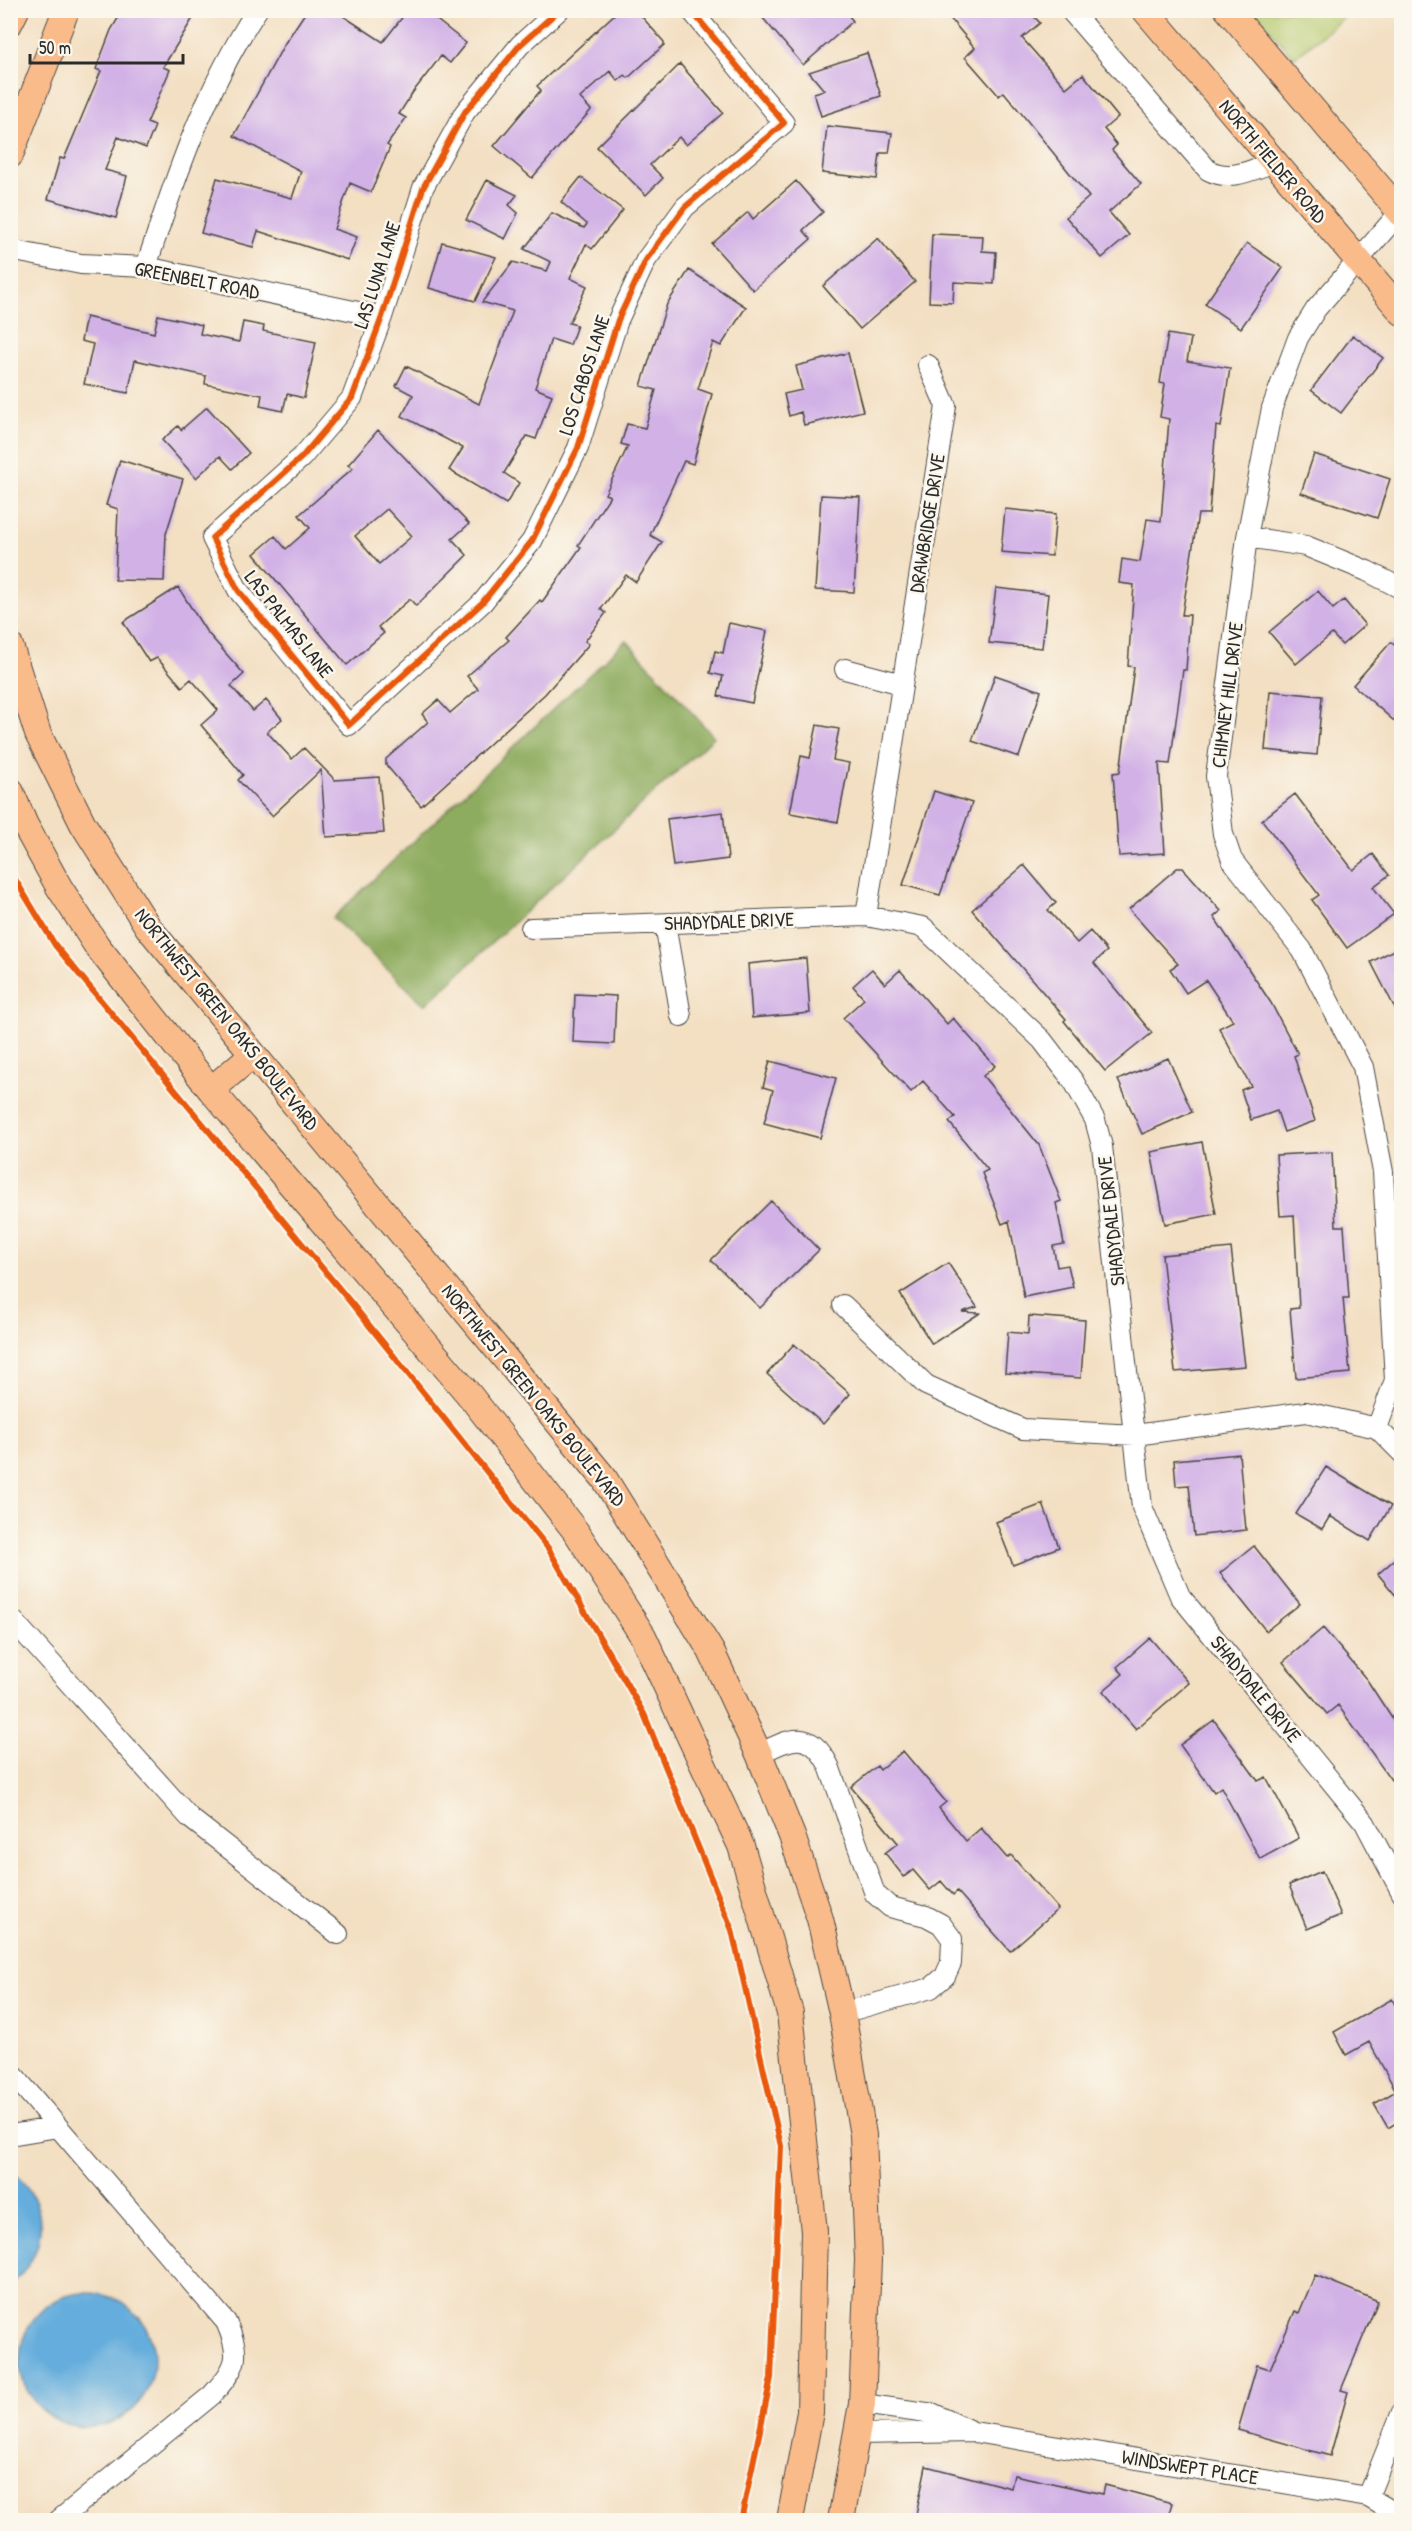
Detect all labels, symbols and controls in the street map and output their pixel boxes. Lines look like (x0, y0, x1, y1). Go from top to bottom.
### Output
scale bar (30, 27, 183, 65)
text: 50 m (39, 35, 71, 60)
street label: NORTH FIELDER ROAD (1214, 93, 1334, 229)
street label: LAS LUNA LANE (347, 218, 407, 332)
street label: GREENBELT ROAD (132, 254, 262, 305)
street label: LOS CABOS LANE (551, 311, 616, 438)
street label: DRAWBRIDGE DRIVE (902, 451, 951, 594)
street label: LAS PALMAS LANE (239, 564, 340, 683)
street label: CHIMNEY HILL DRIVE (1204, 620, 1249, 769)
street label: NORTHWEST GREEN OAKS BOULEVARD (129, 902, 326, 1136)
street label: SHADYDALE DRIVE (663, 905, 795, 936)
street label: SHADYDALE DRIVE (1090, 1155, 1131, 1287)
street label: NORTHWEST GREEN OAKS BOULEVARD (436, 1278, 633, 1512)
street label: SHADYDALE DRIVE (1205, 1630, 1308, 1748)
street label: WINDSWEPT PLACE (1120, 2442, 1260, 2491)

